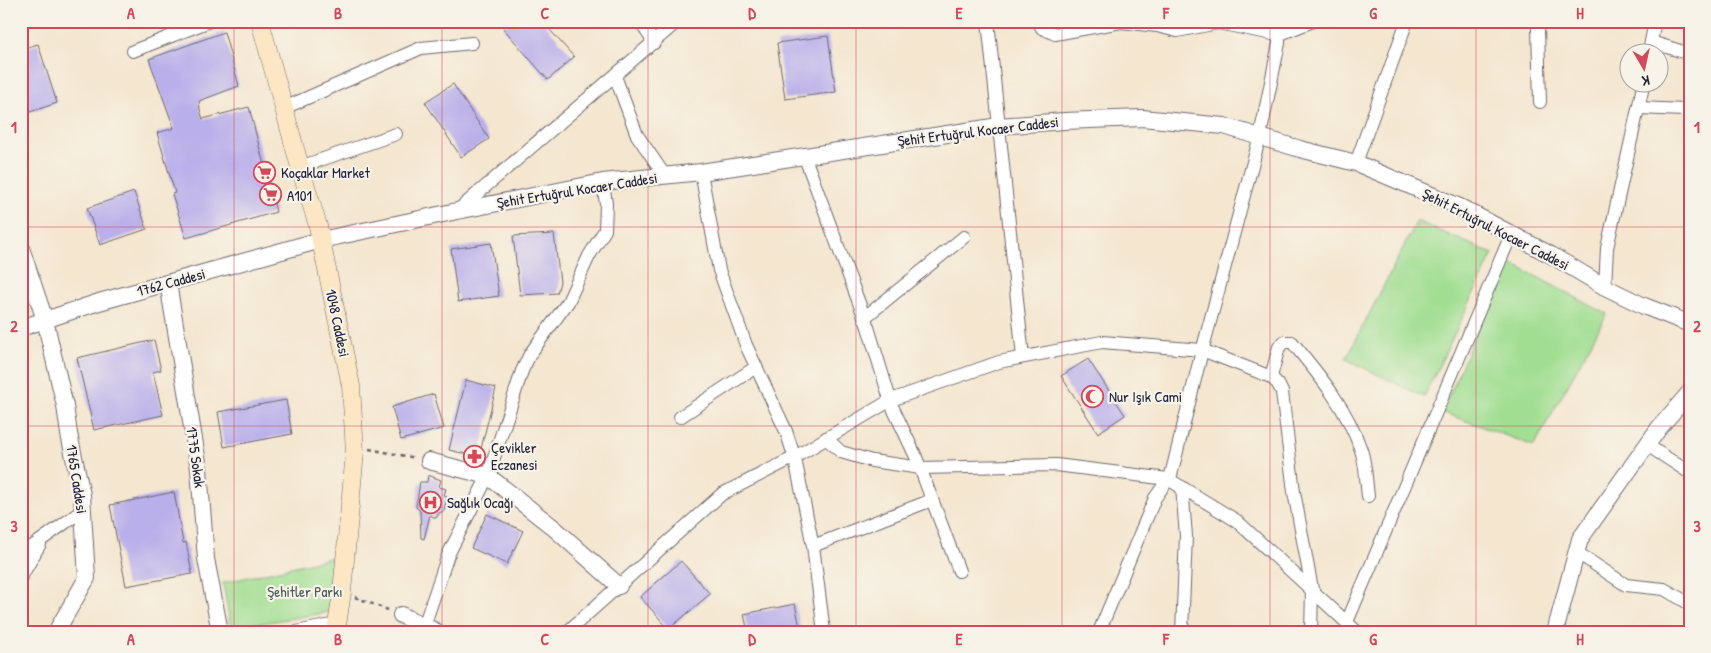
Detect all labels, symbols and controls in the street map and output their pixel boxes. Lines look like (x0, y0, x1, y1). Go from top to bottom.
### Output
text: A (127, 2, 135, 24)
text: B (334, 2, 342, 24)
text: C (541, 2, 550, 24)
text: D (748, 2, 756, 24)
text: E (955, 2, 963, 24)
text: F (1162, 2, 1170, 24)
text: G (1369, 2, 1377, 24)
text: H (1576, 2, 1584, 24)
north arrow (1618, 42, 1668, 92)
text: K (1640, 71, 1651, 91)
street label: Şehit Ertuğrul Kocaer Caddesi (896, 111, 1060, 151)
text: 1 (11, 116, 17, 138)
text: 1 (1694, 116, 1700, 138)
supermarket icon: Koçaklar Market (253, 160, 277, 184)
place label: Koçaklar Market (281, 162, 371, 183)
street label: Şehit Ertuğrul Kocaer Caddesi (495, 167, 659, 213)
supermarket icon: A101 (259, 183, 283, 207)
street label: Şehit Ertuğrul Kocaer Caddesi (1419, 183, 1573, 275)
place label: A101 (287, 185, 312, 206)
street label: 1762 Caddesi (134, 263, 208, 301)
street label: 1048 Caddesi (321, 287, 355, 359)
text: 2 (10, 315, 18, 337)
text: 2 (1693, 315, 1701, 337)
mosque icon: Nur Işık Cami (1081, 384, 1105, 408)
place label: Nur Işık Cami (1109, 386, 1182, 407)
street label: 1775 Sokak (181, 425, 211, 489)
place label: Çevikler Eczanesi (491, 437, 538, 475)
street label: 1765 Caddesi (61, 443, 93, 515)
pharmacy icon: Çevikler Eczanesi (463, 444, 487, 468)
hospital icon: Sağlık Ocağı (419, 490, 443, 514)
place label: Sağlık Ocağı (447, 492, 514, 513)
text: 3 (10, 515, 18, 537)
text: 3 (1693, 515, 1701, 537)
park label: Şehitler Parkı (267, 581, 343, 602)
text: A (127, 628, 135, 650)
text: B (334, 628, 342, 650)
text: C (541, 628, 550, 650)
text: D (748, 628, 756, 650)
text: E (955, 628, 963, 650)
text: F (1162, 628, 1170, 650)
text: G (1369, 628, 1377, 650)
text: H (1576, 628, 1584, 650)

